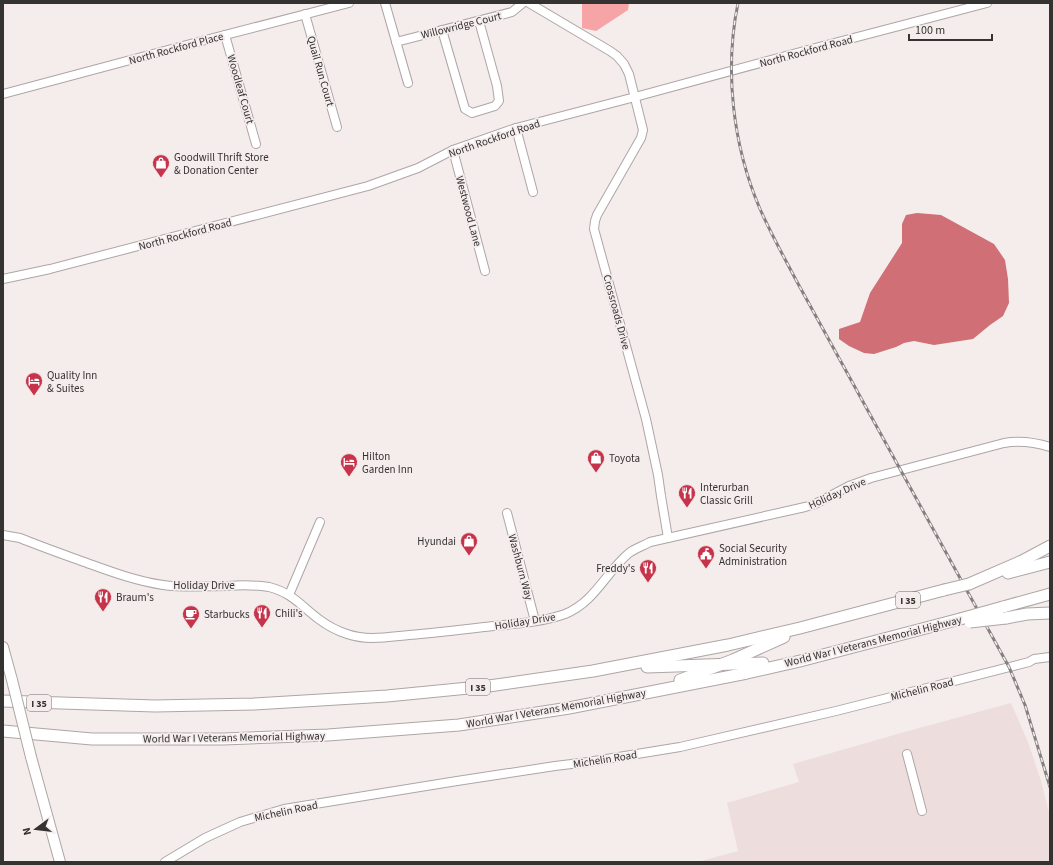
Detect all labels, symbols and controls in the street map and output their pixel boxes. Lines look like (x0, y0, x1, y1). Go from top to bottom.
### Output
street label: Willowridge Court (419, 8, 503, 43)
scale bar (909, 16, 992, 42)
text: 100 m (915, 22, 945, 39)
street label: North Rockford Place (127, 29, 226, 68)
street label: North Rockford Road (758, 32, 854, 71)
street label: Quail Run Court (303, 34, 338, 108)
street label: Woodleaf Court (223, 53, 258, 126)
street label: North Rockford Road (446, 116, 542, 161)
place label: Goodwill Thrift Store & Donation Center (174, 150, 269, 178)
shop icon: Goodwill Thrift Store & Donation Center (151, 153, 171, 178)
street label: Westwood Lane (452, 174, 485, 249)
street label: North Rockford Road (137, 215, 233, 254)
street label: Crossroads Drive (599, 273, 634, 352)
place label: Quality Inn & Suites (47, 368, 97, 396)
hotel icon: Quality Inn & Suites (24, 371, 44, 396)
shop icon: Toyota (586, 448, 606, 473)
place label: Hilton Garden Inn (362, 449, 413, 477)
place label: Toyota (609, 451, 640, 466)
hotel icon: Hilton Garden Inn (339, 452, 359, 477)
street label: Holiday Drive (806, 474, 869, 513)
place label: Interurban Classic Grill (700, 480, 753, 508)
restaurant icon: Interurban Classic Grill (677, 483, 697, 508)
shop icon: Hyundai (459, 531, 479, 556)
street label: Washburn Way (504, 532, 537, 602)
place label: Hyundai (417, 534, 456, 549)
place label: Social Security Administration (719, 541, 787, 569)
public building icon: Social Security Administration (696, 544, 716, 569)
restaurant icon: Freddy's (638, 558, 658, 583)
place label: Freddy's (596, 561, 635, 576)
street label: Holiday Drive (173, 578, 235, 593)
restaurant icon: Braum's (93, 587, 113, 612)
place label: Braum's (116, 590, 154, 605)
road number: I 35 (896, 592, 920, 608)
restaurant icon: Chili's (252, 603, 272, 628)
cafe icon: Starbucks (181, 604, 201, 629)
place label: Chili's (275, 606, 303, 621)
place label: Starbucks (204, 607, 250, 622)
street label: Holiday Drive (494, 609, 557, 634)
street label: World War I Veterans Memorial Highway (783, 612, 963, 671)
street label: Michelin Road (889, 674, 955, 705)
road number: I 35 (466, 679, 490, 695)
street label: World War I Veterans Memorial Highway (465, 685, 647, 732)
road number: I 35 (27, 695, 51, 711)
street label: World War I Veterans Memorial Highway (143, 728, 325, 747)
street label: Michelin Road (572, 747, 638, 772)
street label: Michelin Road (253, 797, 319, 826)
north arrow (16, 809, 56, 849)
text: N (19, 826, 35, 837)

